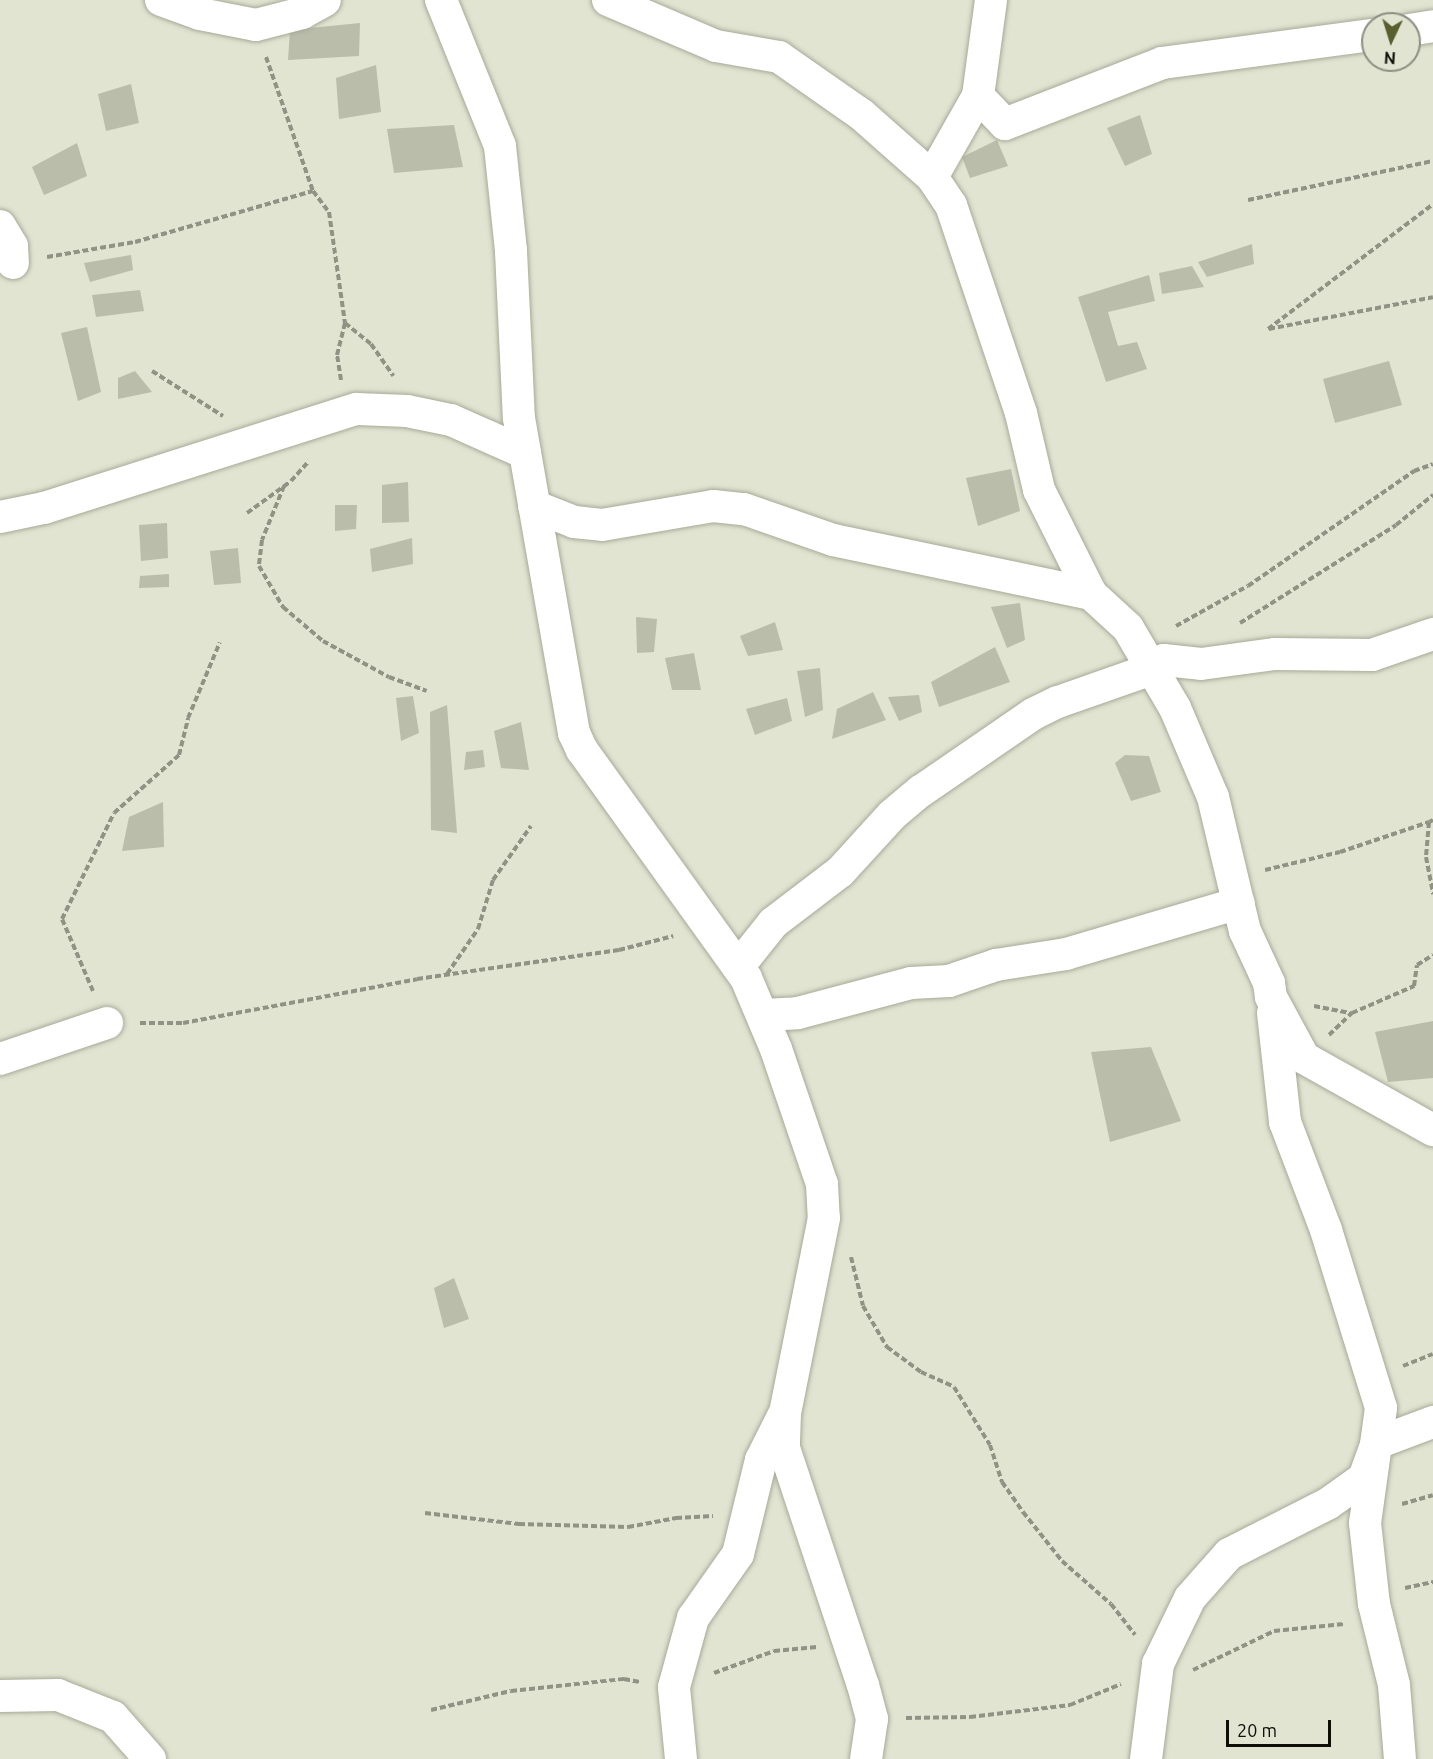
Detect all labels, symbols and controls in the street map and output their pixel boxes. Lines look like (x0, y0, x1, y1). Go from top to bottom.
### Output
north arrow (1361, 12, 1421, 72)
text: N (1383, 49, 1396, 67)
scale bar (1229, 1708, 1334, 1746)
text: 20 m (1237, 1720, 1277, 1740)

